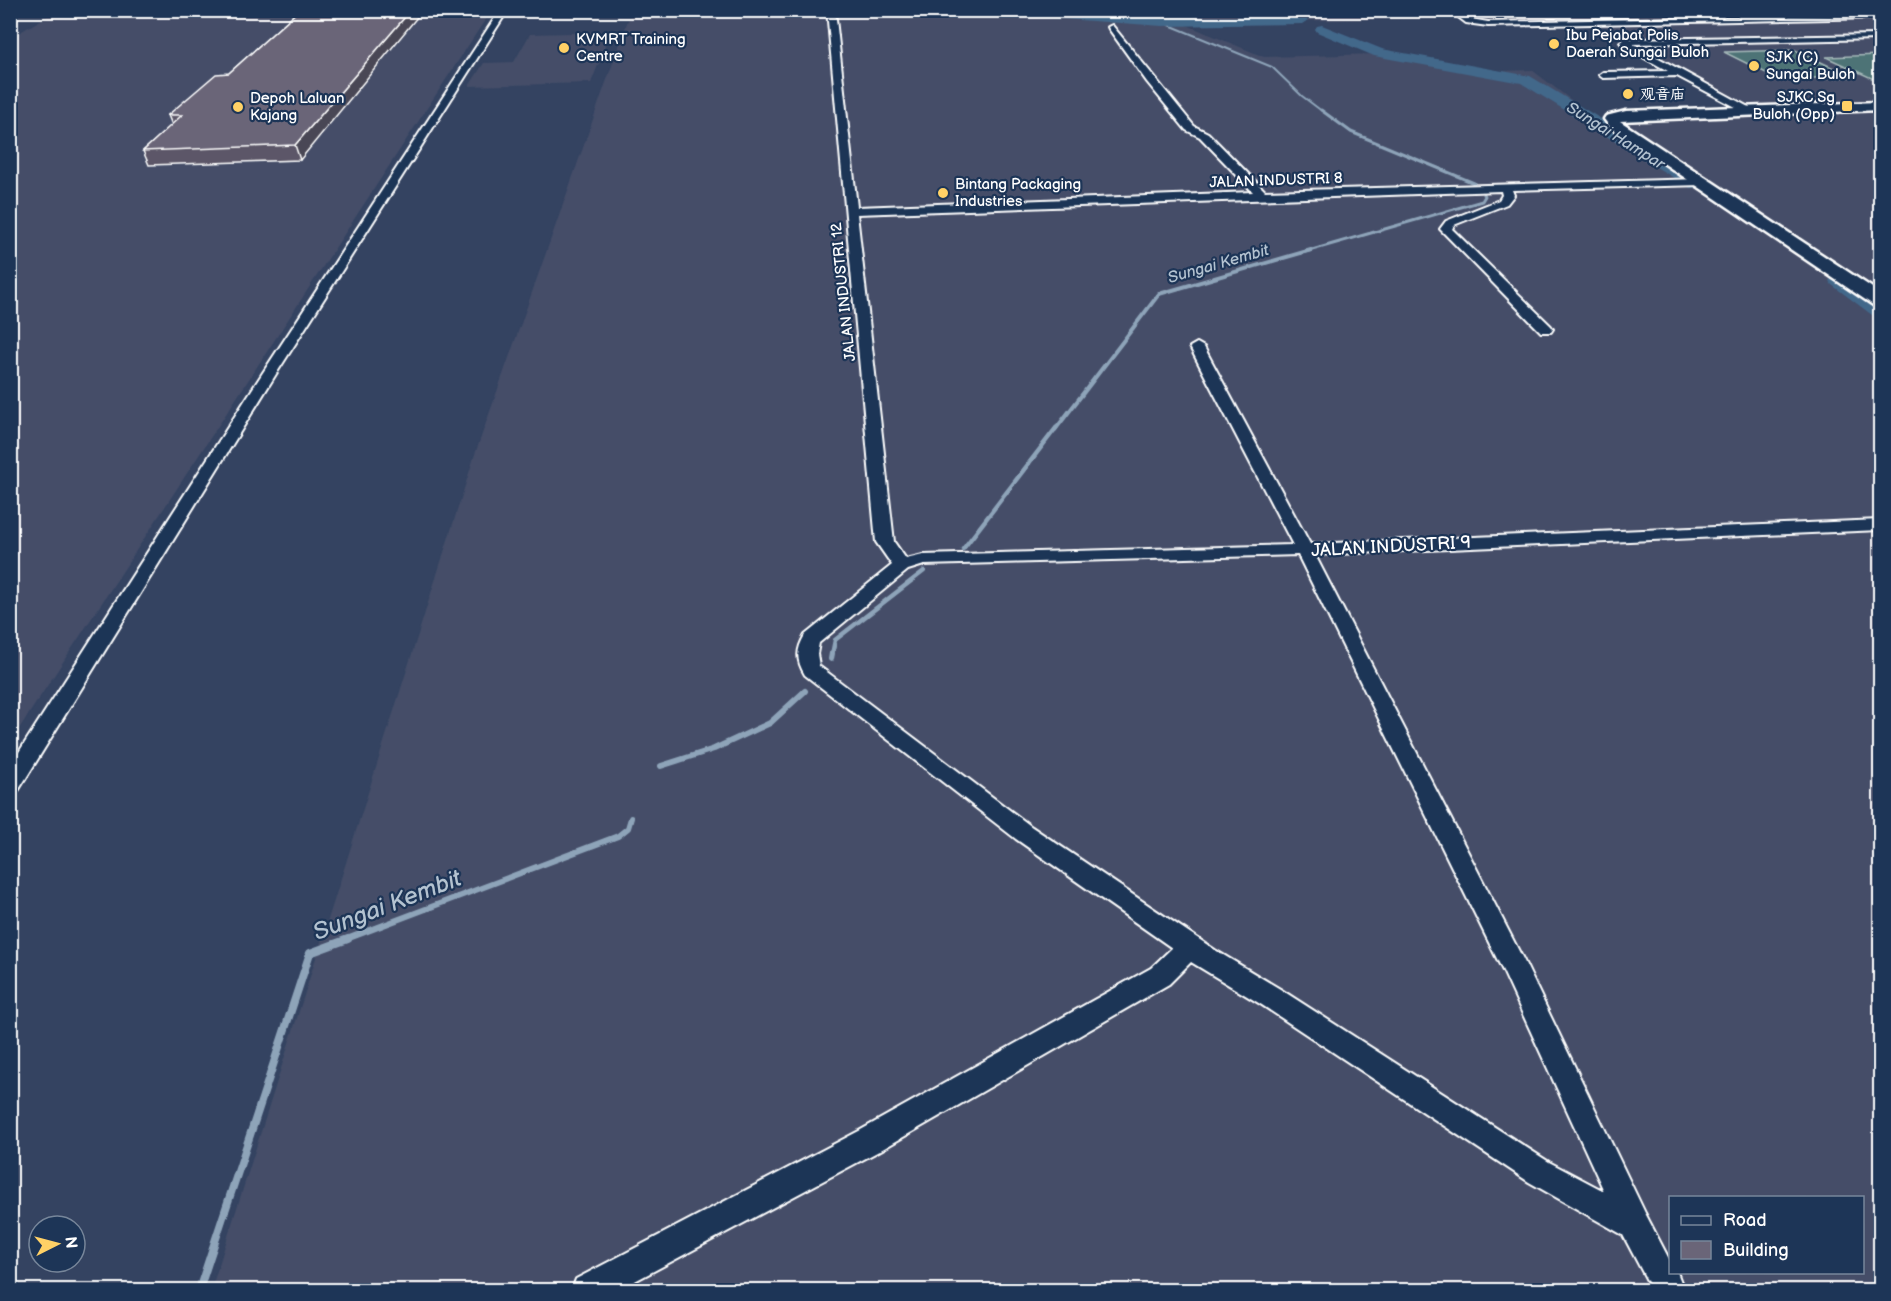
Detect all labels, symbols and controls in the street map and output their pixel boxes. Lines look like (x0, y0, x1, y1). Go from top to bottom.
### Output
place label: Ibu Pejabat Polis Daerah Sungai Buloh (1566, 26, 1709, 62)
place label: KVMRT Training Centre (576, 30, 686, 66)
marker: Ibu Pejabat Polis Daerah Sungai Buloh (1547, 37, 1561, 51)
marker: KVMRT Training Centre (557, 41, 571, 55)
place label: SJK (C) Sungai Buloh (1766, 48, 1855, 84)
marker: SJK (C) Sungai Buloh (1747, 59, 1761, 73)
place label: 观音庙 (1640, 85, 1685, 104)
marker: 观音庙 (1621, 87, 1635, 101)
place label: SJKC Sg Buloh (Opp) (1752, 88, 1835, 124)
place label: Depoh Laluan Kajang (250, 89, 345, 125)
water label: Sungai Hampar (1563, 98, 1669, 175)
marker: SJKC Sg Buloh (Opp) (1840, 99, 1854, 113)
marker: Depoh Laluan Kajang (231, 100, 245, 114)
street label: JALAN INDUSTRI 8 (1209, 169, 1343, 192)
place label: Bintang Packaging Industries (955, 175, 1081, 211)
marker: Bintang Packaging Industries (936, 186, 950, 200)
street label: JALAN INDUSTRI 12 (827, 222, 860, 362)
water label: Sungai Kembit (1166, 241, 1272, 288)
street label: JALAN INDUSTRI 9 (1311, 532, 1471, 561)
water label: Sungai Kembit (309, 864, 466, 947)
legend (1669, 1196, 1864, 1274)
text: Road (1723, 1210, 1767, 1231)
north arrow (27, 1214, 87, 1274)
text: N (60, 1236, 81, 1250)
text: Building (1723, 1240, 1789, 1261)

